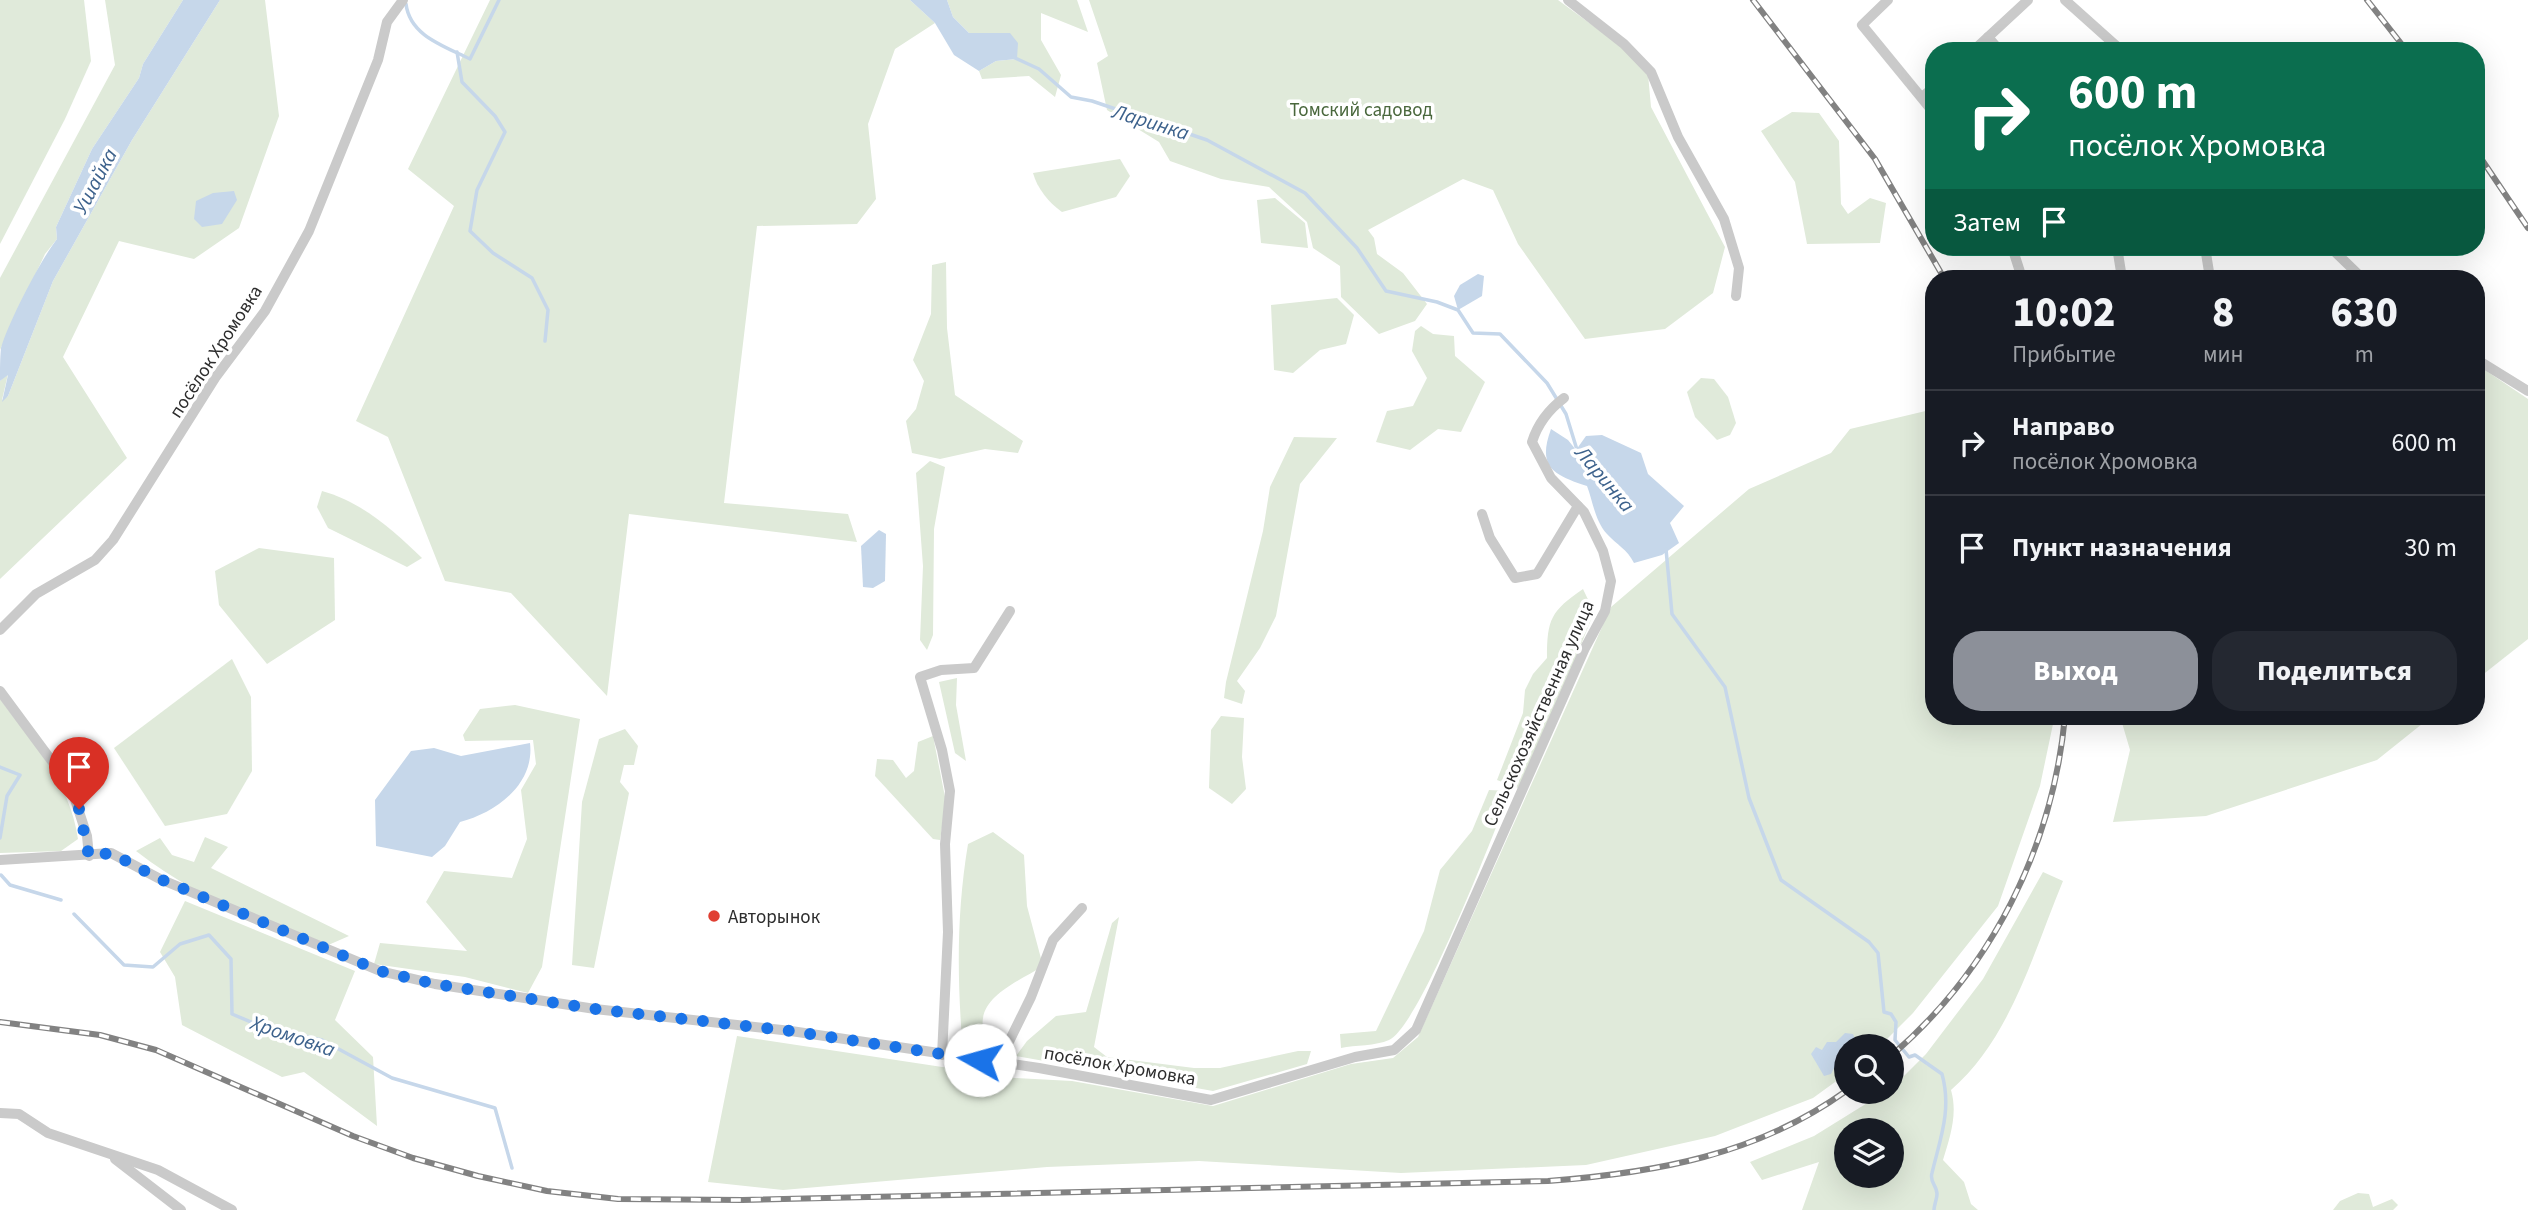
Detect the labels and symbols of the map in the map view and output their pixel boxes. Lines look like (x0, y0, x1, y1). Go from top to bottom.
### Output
water label: Ларинка (1108, 96, 1193, 148)
park label: Томский садовод (1289, 97, 1433, 124)
water label: Ушайка (65, 143, 125, 219)
street label: посёлок Хромовка (163, 280, 269, 424)
water label: Ларинка (1568, 438, 1642, 519)
street label: Сельскохозяйственная улица (1477, 596, 1602, 831)
pin (49, 737, 109, 809)
place label: Авторынок (728, 904, 821, 931)
marker: Авторынок (706, 908, 722, 924)
water label: Хромовка (246, 1007, 339, 1064)
position arrow (943, 1023, 1017, 1097)
street label: посёлок Хромовка (1042, 1040, 1198, 1093)

